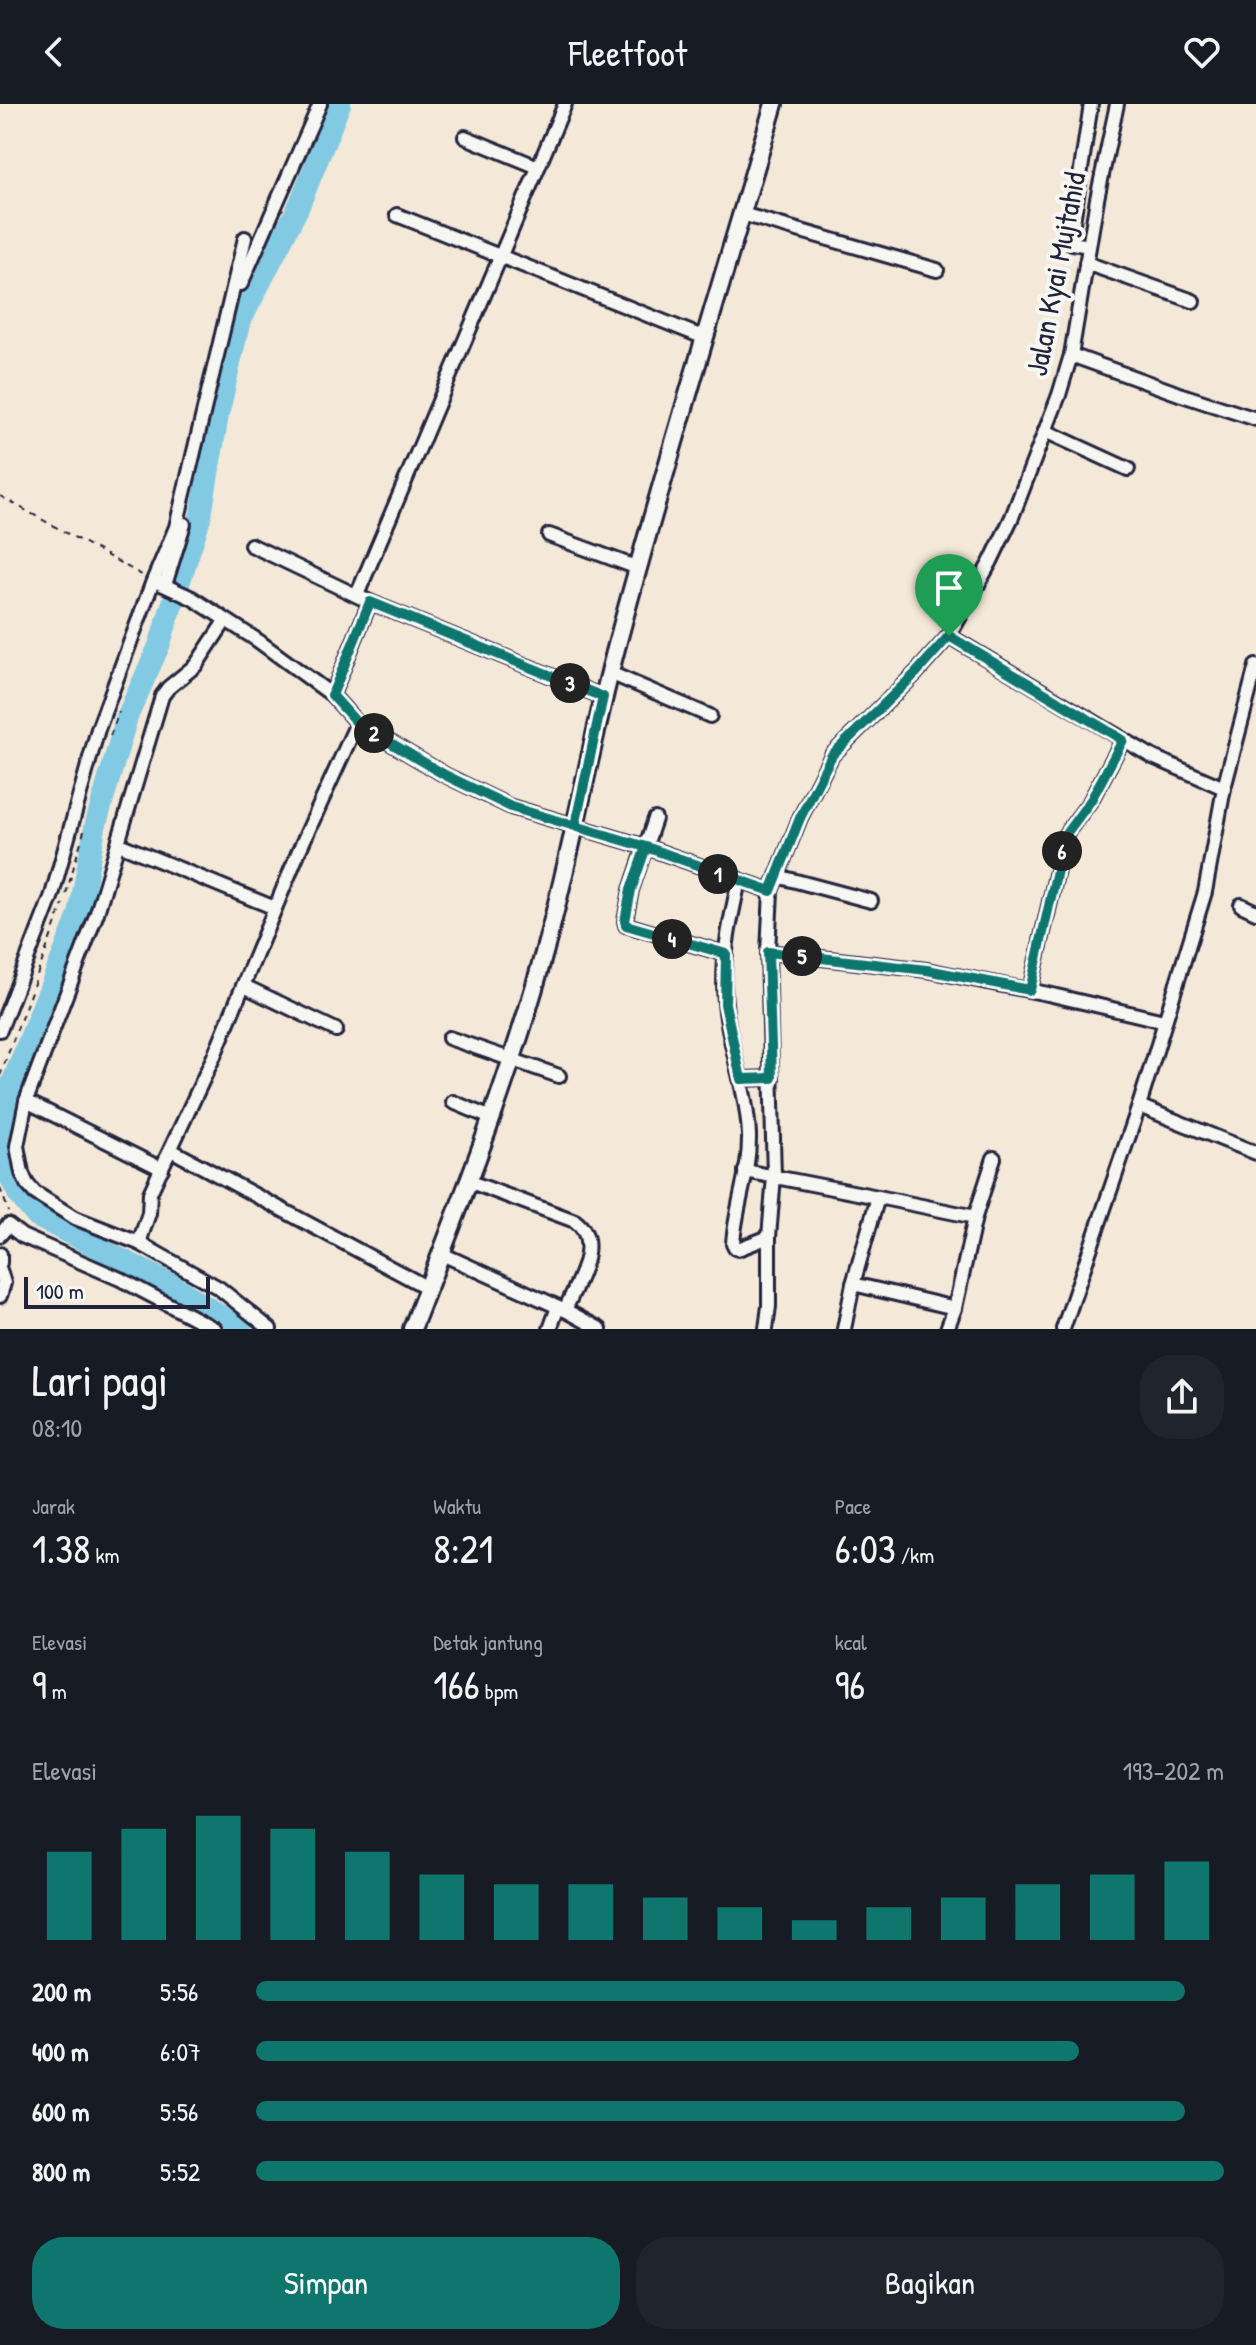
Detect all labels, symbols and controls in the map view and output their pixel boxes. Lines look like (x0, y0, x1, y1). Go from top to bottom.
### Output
text: Fleetfoot (569, 28, 687, 77)
icon: back (32, 30, 76, 74)
icon: heart (1180, 30, 1224, 74)
street label: Jalan Kyai Mujtahid (1016, 168, 1094, 379)
pin (915, 554, 983, 636)
icon: arrive (927, 566, 971, 610)
pin: 3 (550, 663, 590, 703)
text: 3 (565, 668, 575, 698)
pin: 2 (354, 713, 394, 753)
text: 2 (369, 718, 379, 748)
pin: 6 (1042, 831, 1082, 871)
text: 6 (1058, 836, 1066, 866)
pin: 1 (698, 854, 738, 894)
text: 1 (714, 859, 722, 889)
pin: 4 (652, 919, 692, 959)
text: 4 (668, 924, 676, 954)
pin: 5 (782, 936, 822, 976)
text: 5 (797, 941, 807, 971)
scale bar (24, 1273, 210, 1309)
text: 100 m (36, 1276, 84, 1306)
text: Lari pagi (32, 1350, 168, 1410)
button: share (1140, 1355, 1224, 1439)
text: 08:10 (32, 1410, 82, 1445)
text: Jarak (32, 1491, 75, 1521)
text: Waktu (433, 1491, 481, 1521)
text: Pace (835, 1491, 871, 1521)
text: 1.38 (32, 1521, 90, 1575)
text: 8:21 (433, 1521, 493, 1575)
text: 6:03 (835, 1521, 896, 1575)
text: km (90, 1540, 119, 1570)
text: /km (896, 1540, 934, 1570)
text: Elevasi (32, 1627, 87, 1657)
text: Detak jantung (433, 1627, 543, 1657)
text: kcal (835, 1627, 867, 1657)
text: 9 (32, 1657, 47, 1711)
text: 166 (433, 1657, 480, 1711)
text: 96 (835, 1657, 865, 1711)
text: m (47, 1676, 67, 1706)
text: bpm (480, 1676, 518, 1706)
text: Elevasi (32, 1753, 97, 1788)
text: 193–202 m (1123, 1753, 1224, 1788)
text: 200 m (32, 1974, 91, 2009)
text: 5:56 (160, 1974, 198, 2009)
text: 400 m (32, 2034, 89, 2069)
text: 6:07 (160, 2034, 201, 2069)
text: 600 m (32, 2094, 89, 2129)
text: 5:56 (160, 2094, 198, 2129)
text: 800 m (32, 2154, 90, 2189)
text: 5:52 (160, 2154, 200, 2189)
button: Simpan (32, 2237, 620, 2329)
button: Bagikan (636, 2237, 1224, 2329)

